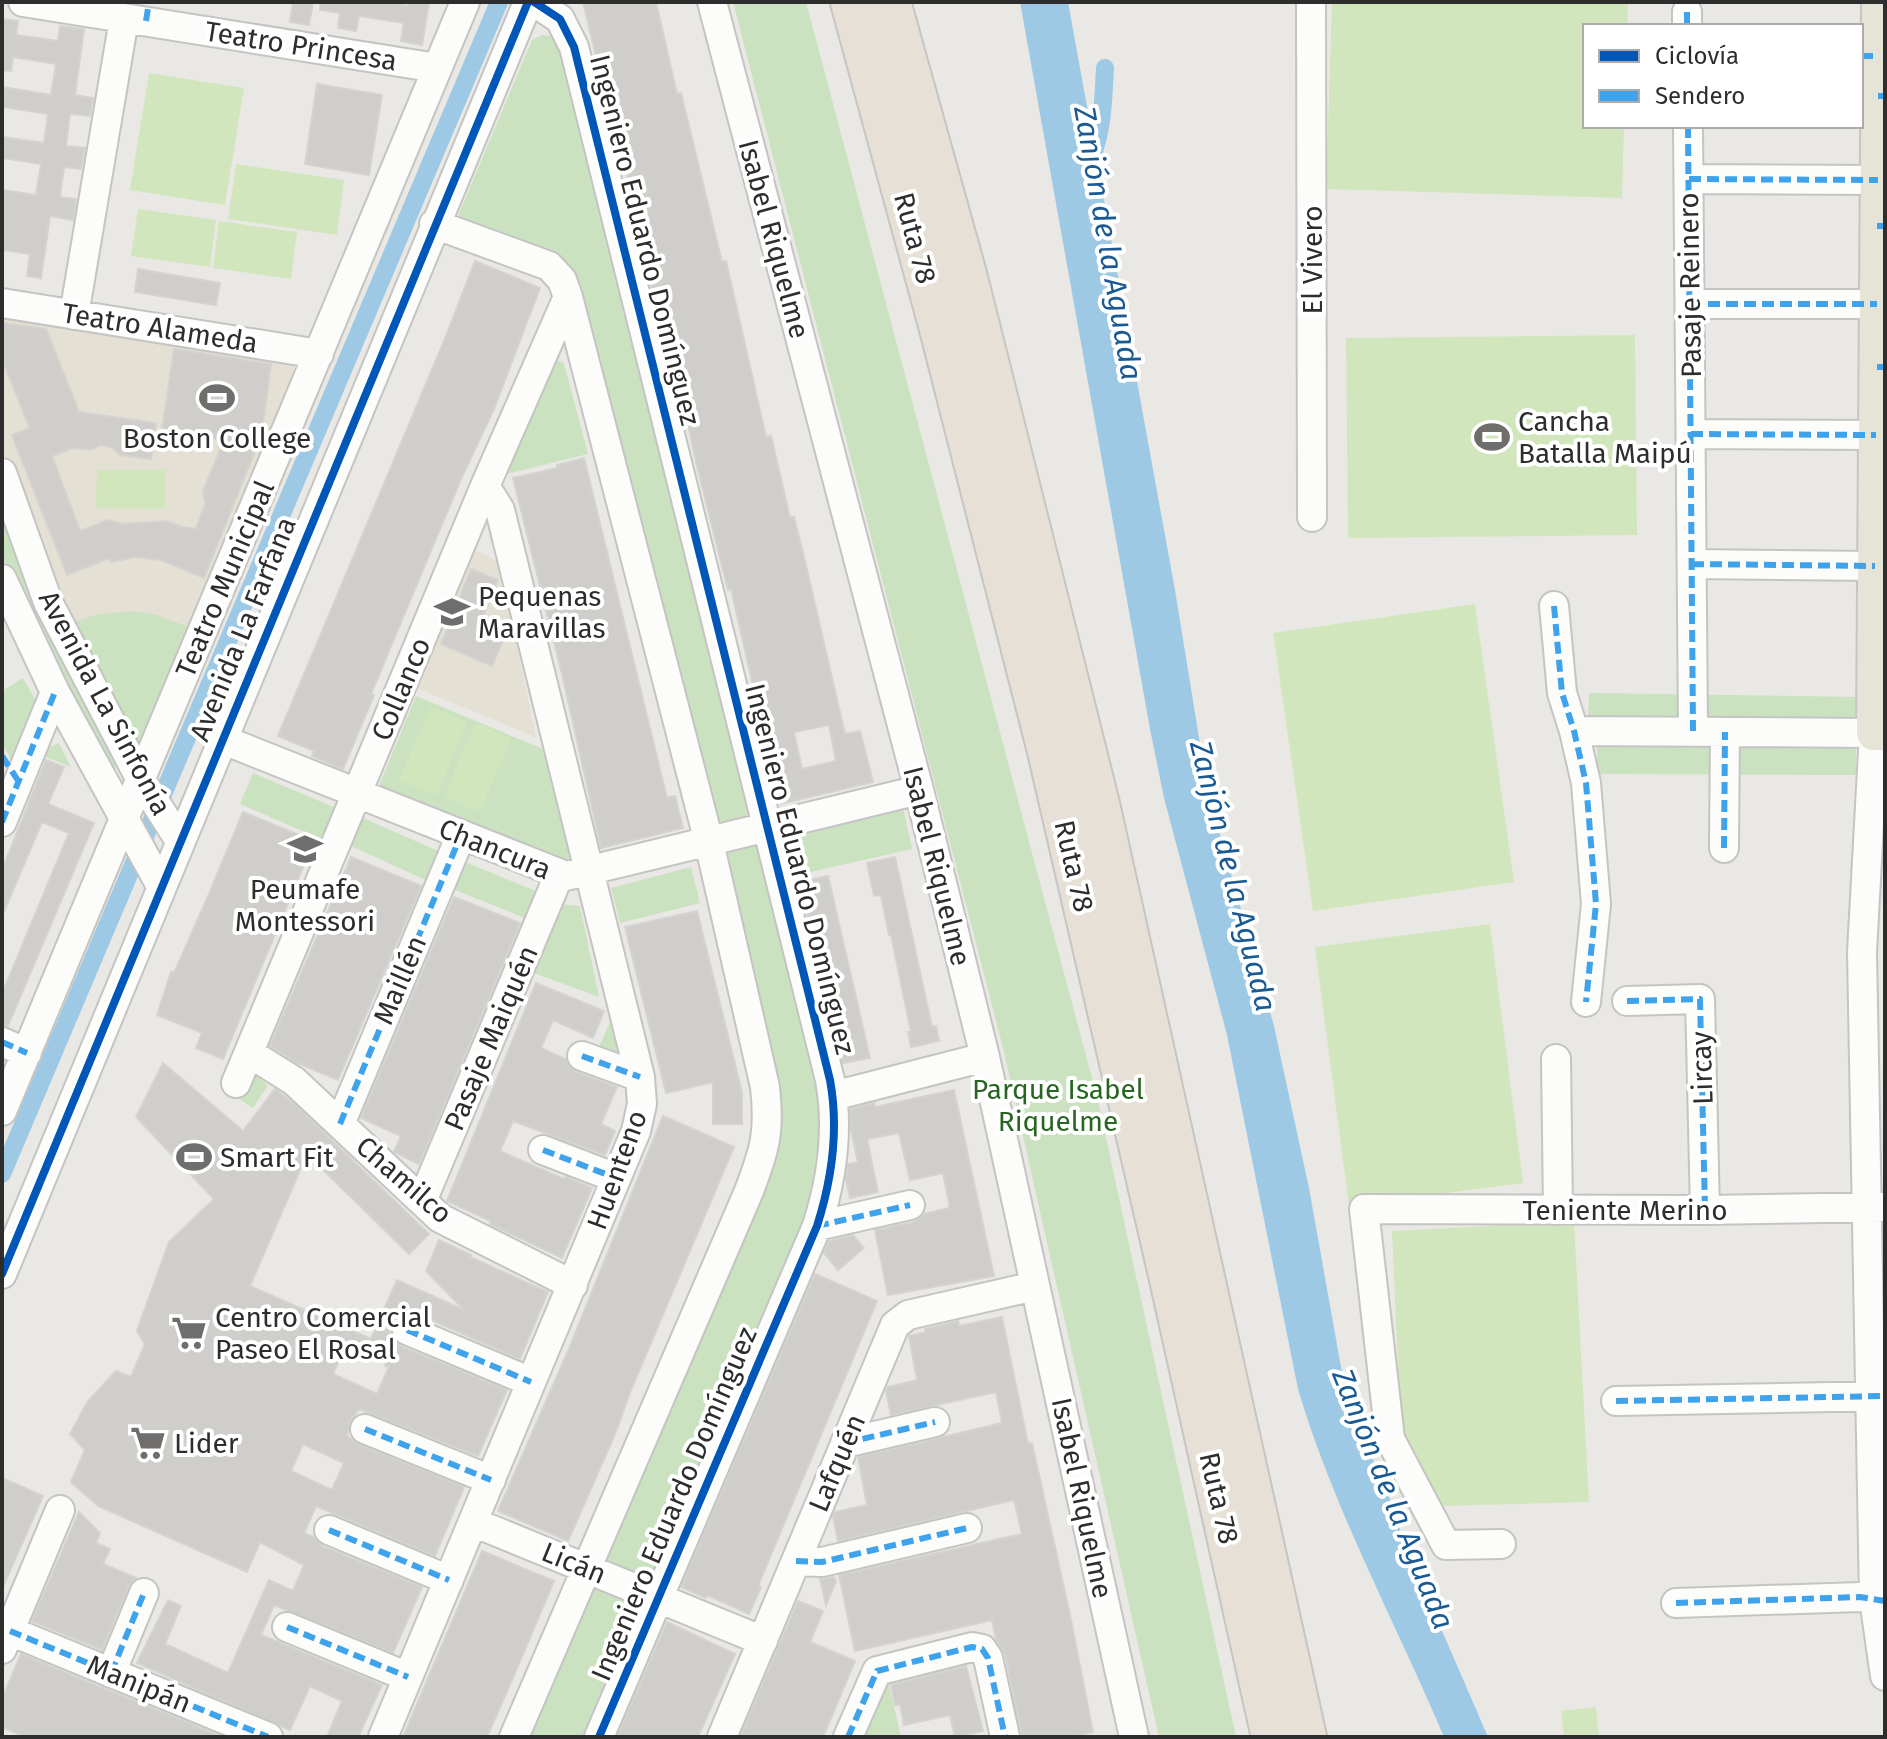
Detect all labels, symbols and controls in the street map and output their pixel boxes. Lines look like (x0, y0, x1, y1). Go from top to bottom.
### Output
street label: Teatro Princesa (203, 15, 399, 77)
legend (1583, 24, 1863, 128)
text: Ciclovía (1655, 42, 1739, 70)
street label: Ingeniero Eduardo Domínguez (583, 51, 707, 429)
text: Sendero (1655, 82, 1745, 110)
water label: Zanjón de la Aguada (1066, 102, 1150, 383)
street label: Isabel Riquelme (732, 136, 816, 342)
street label: Ruta 78 (887, 189, 943, 287)
street label: Pasaje Reinero (1672, 192, 1708, 378)
street label: El Vivero (1296, 205, 1329, 315)
street label: Teatro Alameda (60, 296, 260, 360)
sports icon: Boston College (198, 379, 236, 417)
place label: Cancha Batalla Maipú (1518, 405, 1692, 470)
sports icon: Cancha Batalla Maipú (1473, 418, 1511, 456)
place label: Boston College (123, 422, 311, 455)
street label: Teatro Municipal (169, 476, 281, 682)
street label: Avenida La Farfana (183, 512, 303, 746)
place label: Pequenas Maravillas (478, 580, 606, 645)
street label: Avenida La Sinfonía (32, 585, 178, 821)
school or university icon: Pequenas Maravillas (433, 593, 471, 631)
street label: Collanco (365, 633, 437, 745)
street label: Ingeniero Eduardo Domínguez (738, 680, 862, 1058)
water label: Zanjón de la Aguada (1182, 736, 1284, 1015)
street label: Isabel Riquelme (896, 763, 978, 969)
street label: Chancura (434, 812, 556, 886)
street label: Ruta 78 (1047, 817, 1101, 915)
school or university icon: Peumafe Montessori (286, 830, 324, 868)
place label: Peumafe Montessori (235, 873, 375, 938)
street label: Maillén (367, 931, 433, 1029)
street label: Pasaje Maiquén (437, 941, 545, 1135)
street label: Lircay (1684, 1030, 1720, 1105)
park label: Parque Isabel Riquelme (972, 1073, 1144, 1138)
street label: Huenteno (580, 1106, 654, 1234)
street label: Chamilco (349, 1129, 459, 1231)
sports icon: Smart Fit (175, 1138, 213, 1176)
place label: Smart Fit (220, 1141, 334, 1174)
street label: Teniente Merino (1522, 1194, 1728, 1227)
place label: Centro Comercial Paseo El Rosal (215, 1301, 431, 1366)
supermarket icon: Centro Comercial Paseo El Rosal (170, 1314, 208, 1352)
street label: Ingeniero Eduardo Domínguez (584, 1322, 764, 1686)
water label: Zanjón de la Aguada (1324, 1363, 1462, 1635)
street label: Isabel Riquelme (1045, 1395, 1119, 1601)
street label: Lafquén (802, 1409, 872, 1517)
supermarket icon: Lider (129, 1424, 167, 1462)
place label: Lider (174, 1427, 239, 1460)
street label: Ruta 78 (1192, 1449, 1246, 1547)
street label: Licán (537, 1535, 611, 1591)
street label: Manipán (82, 1648, 196, 1720)

